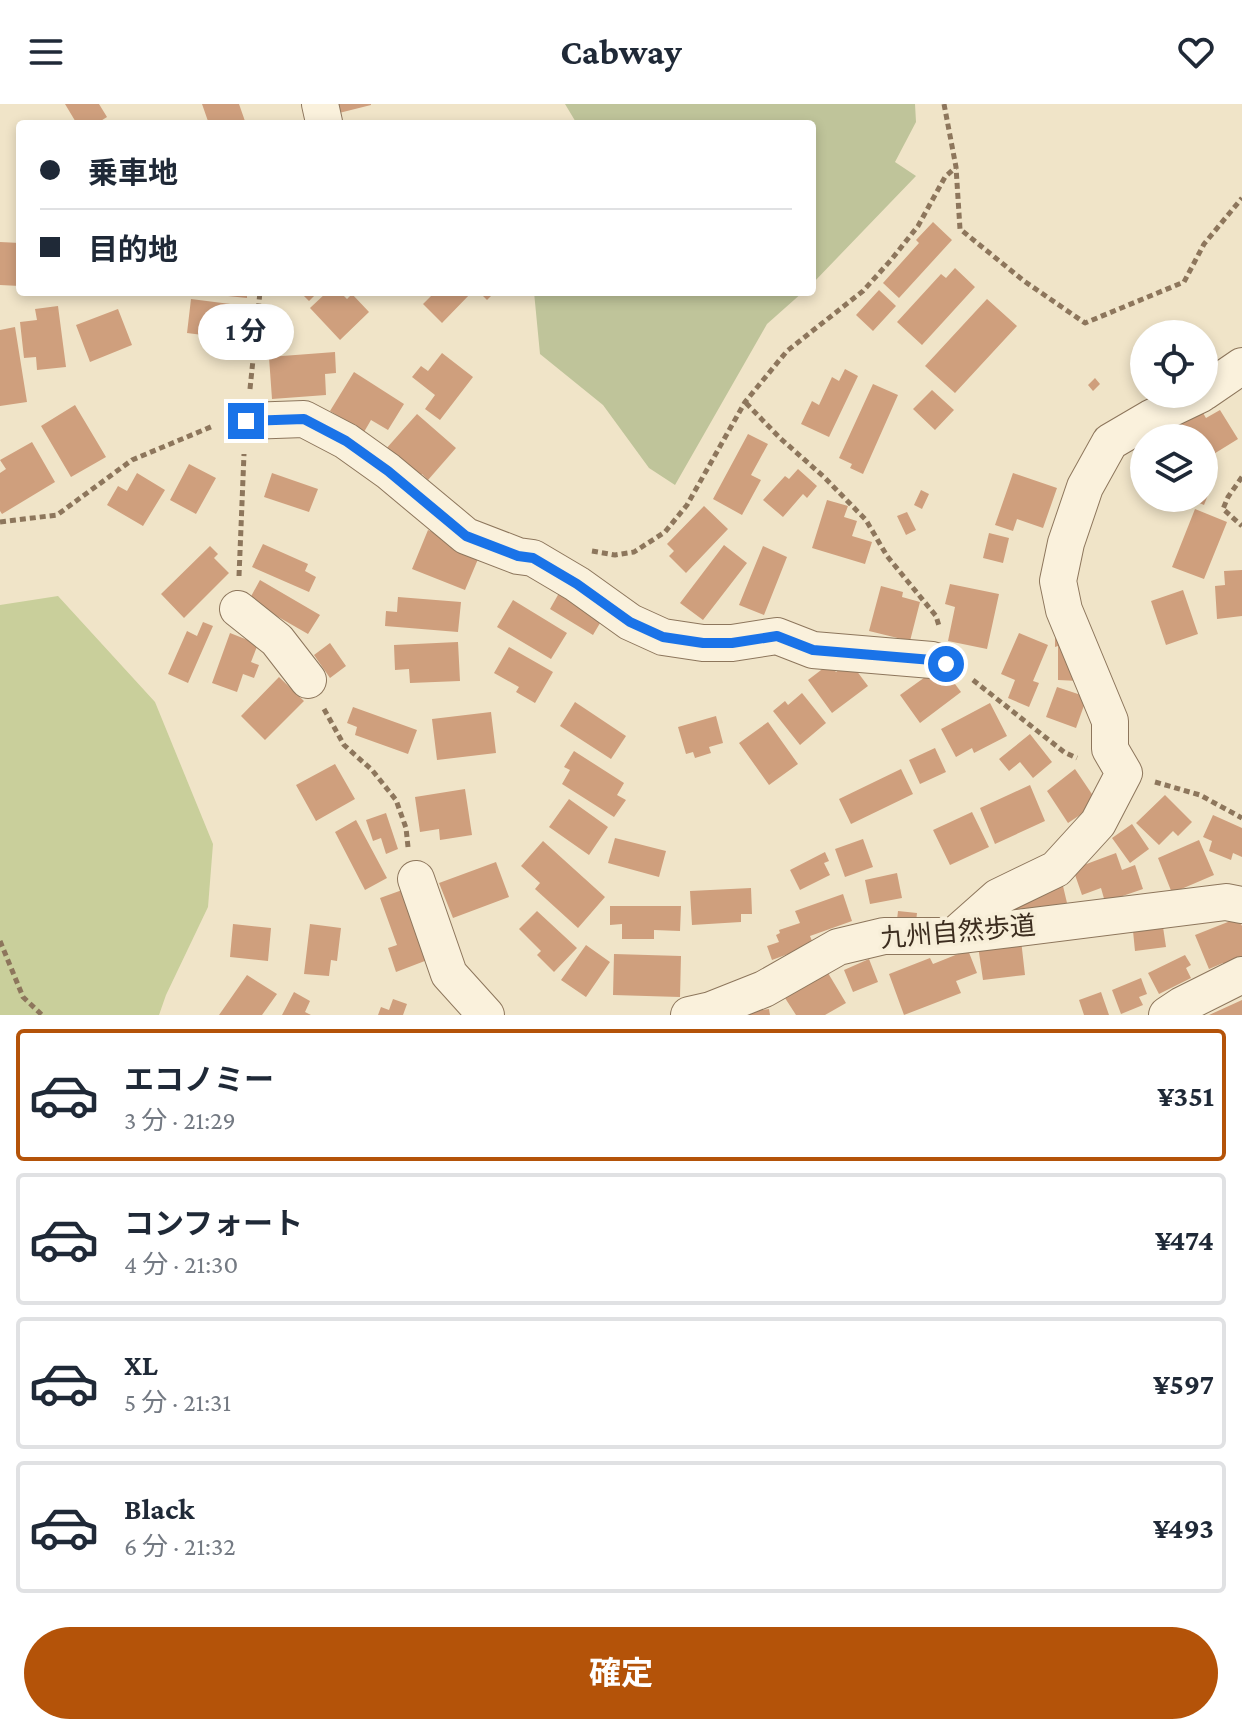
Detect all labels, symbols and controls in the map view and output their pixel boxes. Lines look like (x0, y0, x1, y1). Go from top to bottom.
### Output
icon: menu (24, 30, 68, 74)
icon: heart (1174, 30, 1218, 74)
text: Cabway (560, 32, 682, 72)
text: 乗車地 (88, 156, 178, 189)
text: 目的地 (88, 233, 178, 266)
callout: 1 分 (198, 305, 294, 361)
text: 1 分 (226, 317, 266, 346)
map controls (1130, 320, 1218, 512)
button: locate (1130, 320, 1218, 408)
route end (228, 403, 264, 439)
button: layers (1130, 424, 1218, 512)
route start (928, 646, 964, 682)
street label: 九州自然歩道 (879, 911, 1037, 953)
icon: car (28, 1059, 100, 1131)
text: エコノミー (124, 1063, 274, 1096)
text: ¥351 (1157, 1079, 1214, 1112)
text: 3 分 · 21:29 (124, 1106, 236, 1135)
icon: car (28, 1203, 100, 1275)
text: コンフォート (124, 1207, 303, 1240)
text: ¥474 (1155, 1223, 1214, 1256)
text: 4 分 · 21:30 (124, 1250, 238, 1279)
icon: car (28, 1347, 100, 1419)
text: XL (124, 1348, 158, 1381)
text: ¥597 (1153, 1367, 1214, 1400)
text: 5 分 · 21:31 (124, 1388, 231, 1417)
icon: car (28, 1491, 100, 1563)
text: Black (124, 1492, 195, 1525)
text: ¥493 (1153, 1511, 1214, 1544)
text: 6 分 · 21:32 (124, 1532, 236, 1561)
button: 確定 (24, 1627, 1218, 1719)

